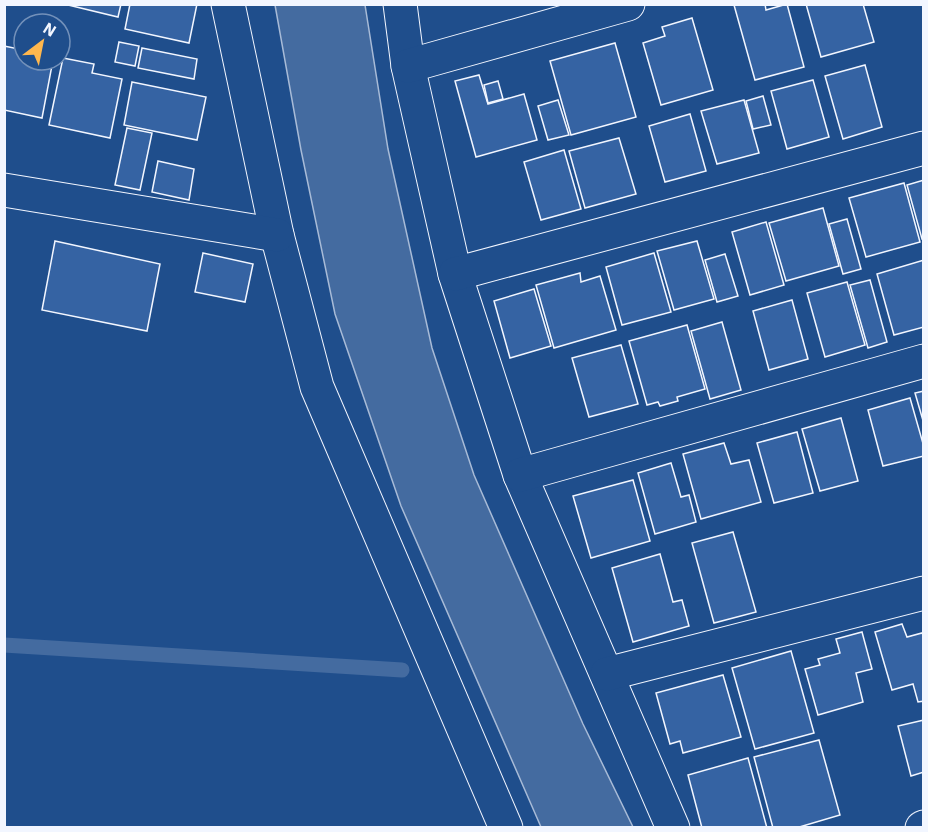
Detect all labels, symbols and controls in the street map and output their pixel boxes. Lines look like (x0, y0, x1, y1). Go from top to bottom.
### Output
north arrow (12, 12, 72, 72)
text: N (40, 18, 60, 41)

